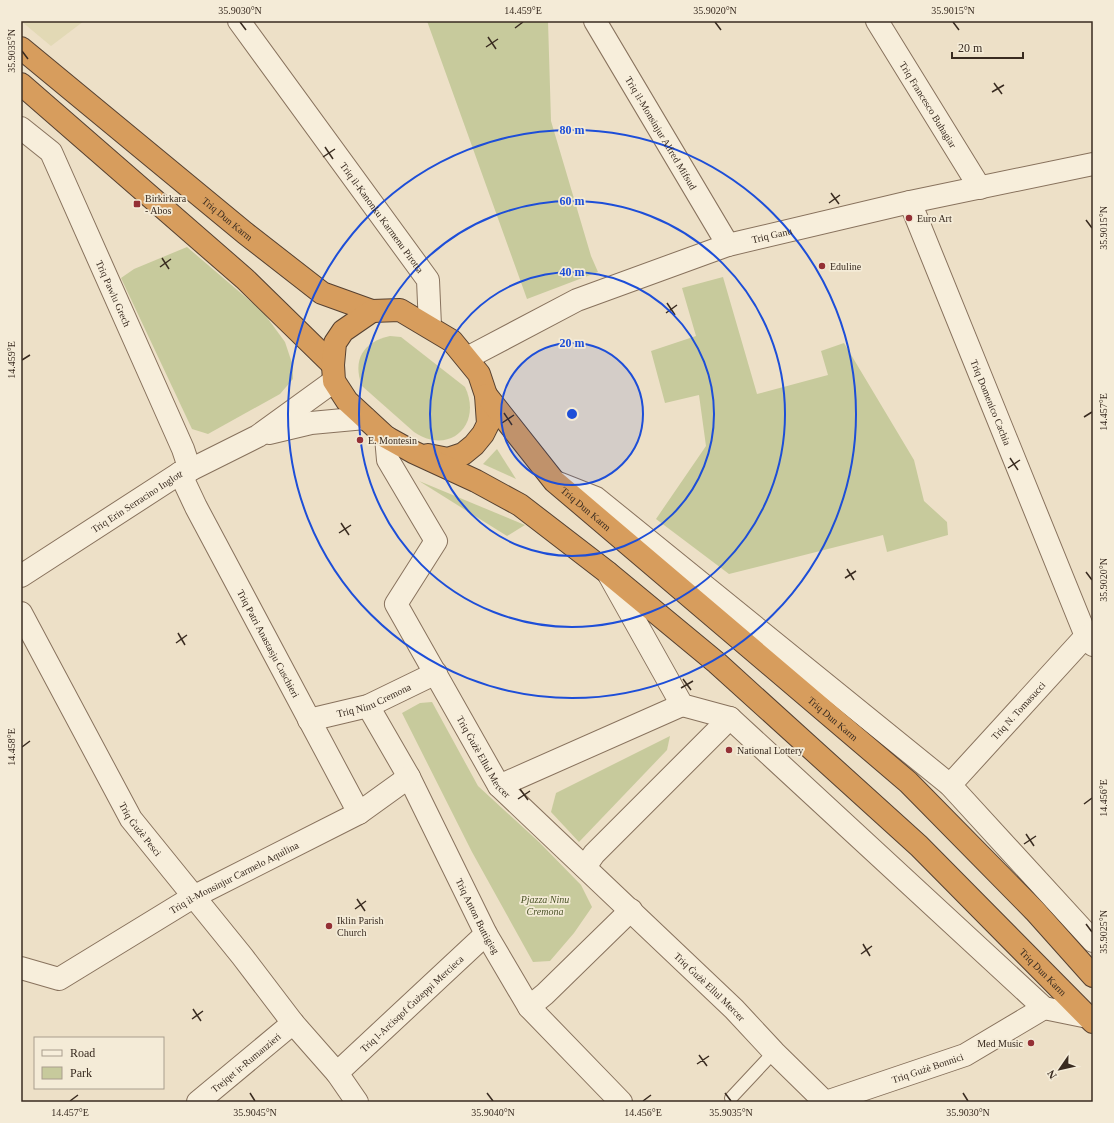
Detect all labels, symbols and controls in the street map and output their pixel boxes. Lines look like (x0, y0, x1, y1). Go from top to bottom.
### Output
text: 35.9030°N (218, 5, 262, 16)
text: 14.459°E (504, 5, 542, 16)
text: 35.9020°N (693, 5, 737, 16)
text: 35.9015°N (931, 5, 975, 16)
text: 35.9035°N (6, 29, 17, 73)
scale bar (952, 34, 1023, 60)
text: 20 m (958, 41, 983, 55)
street label: Triq Francesco Buhagiar (898, 59, 960, 150)
street label: Triq il-Monsinjur Alfred Mifsud (624, 74, 699, 191)
text: 80 m (560, 123, 585, 137)
street label: Triq il-Kanonku Karmenu Pirotta (338, 160, 426, 275)
place label: Birkirkara - Abos (145, 193, 187, 216)
text: 60 m (560, 194, 585, 208)
street label: Triq Dun Karm (200, 195, 255, 243)
marker: Birkirkara - Abos (132, 199, 142, 209)
text: 35.9015°N (1098, 206, 1109, 250)
marker: Euro Art (904, 213, 914, 223)
place label: Euro Art (917, 213, 952, 224)
street label: Triq Ganu (750, 225, 793, 245)
street label: Triq Pawlu Grech (94, 258, 133, 328)
marker: Eduline (817, 261, 827, 271)
place label: Eduline (830, 261, 862, 272)
text: 40 m (560, 265, 585, 279)
text: 20 m (560, 336, 585, 350)
text: 14.459°E (6, 341, 17, 379)
street label: Triq Domenico Cachia (969, 358, 1014, 447)
text: 14.457°E (1098, 393, 1109, 431)
centre of rings (565, 407, 579, 421)
marker: E. Montesin (355, 435, 365, 445)
place label: E. Montesin (368, 435, 417, 446)
street label: Triq Erin Serracino Inglott (89, 467, 184, 535)
street label: Triq Dun Karm (559, 484, 614, 533)
text: 35.9020°N (1098, 558, 1109, 602)
street label: Triq Patri Anastasju Cuschieri (235, 587, 302, 699)
street label: Triq N. Tomasucci (989, 679, 1047, 742)
street label: Triq Ninu Cremona (336, 680, 413, 719)
street label: Triq Dun Karm (806, 694, 860, 743)
street label: Triq Ġużè Ellul Mercer (455, 714, 513, 800)
text: 14.458°E (6, 728, 17, 766)
marker: National Lottery (724, 745, 734, 755)
place label: National Lottery (737, 745, 803, 756)
text: 14.456°E (1098, 779, 1109, 817)
street label: Triq Ġużè Pesci (117, 800, 164, 858)
street label: Triq il-Monsinjur Carmelo Aquilina (167, 839, 301, 916)
street label: Triq Anton Buttigieg (454, 876, 502, 956)
park label: Pjazza Ninu Cremona (520, 894, 569, 917)
text: 35.9025°N (1098, 910, 1109, 954)
place label: Iklin Parish Church (337, 915, 383, 938)
marker: Iklin Parish Church (324, 921, 334, 931)
street label: Triq Dun Karm (1018, 946, 1069, 998)
street label: Triq Ġużè Ellul Mercer (672, 950, 748, 1023)
street label: Triq l-Arċisqof Ġużeppi Mercieca (358, 952, 466, 1054)
street label: Trejqet ir-Rumanzieri (209, 1030, 283, 1094)
legend (34, 1037, 164, 1089)
place label: Med Music (977, 1038, 1024, 1049)
marker: Med Music (1026, 1038, 1036, 1048)
text: Road (70, 1046, 95, 1060)
north arrow (1040, 1049, 1080, 1089)
street label: Triq Gużè Bonnici (890, 1050, 965, 1085)
text: Park (70, 1066, 92, 1080)
text: N (1044, 1068, 1059, 1081)
text: 14.457°E (51, 1107, 89, 1118)
text: 35.9045°N (233, 1107, 277, 1118)
text: 35.9040°N (471, 1107, 515, 1118)
text: 14.456°E (624, 1107, 662, 1118)
text: 35.9035°N (709, 1107, 753, 1118)
text: 35.9030°N (946, 1107, 990, 1118)

